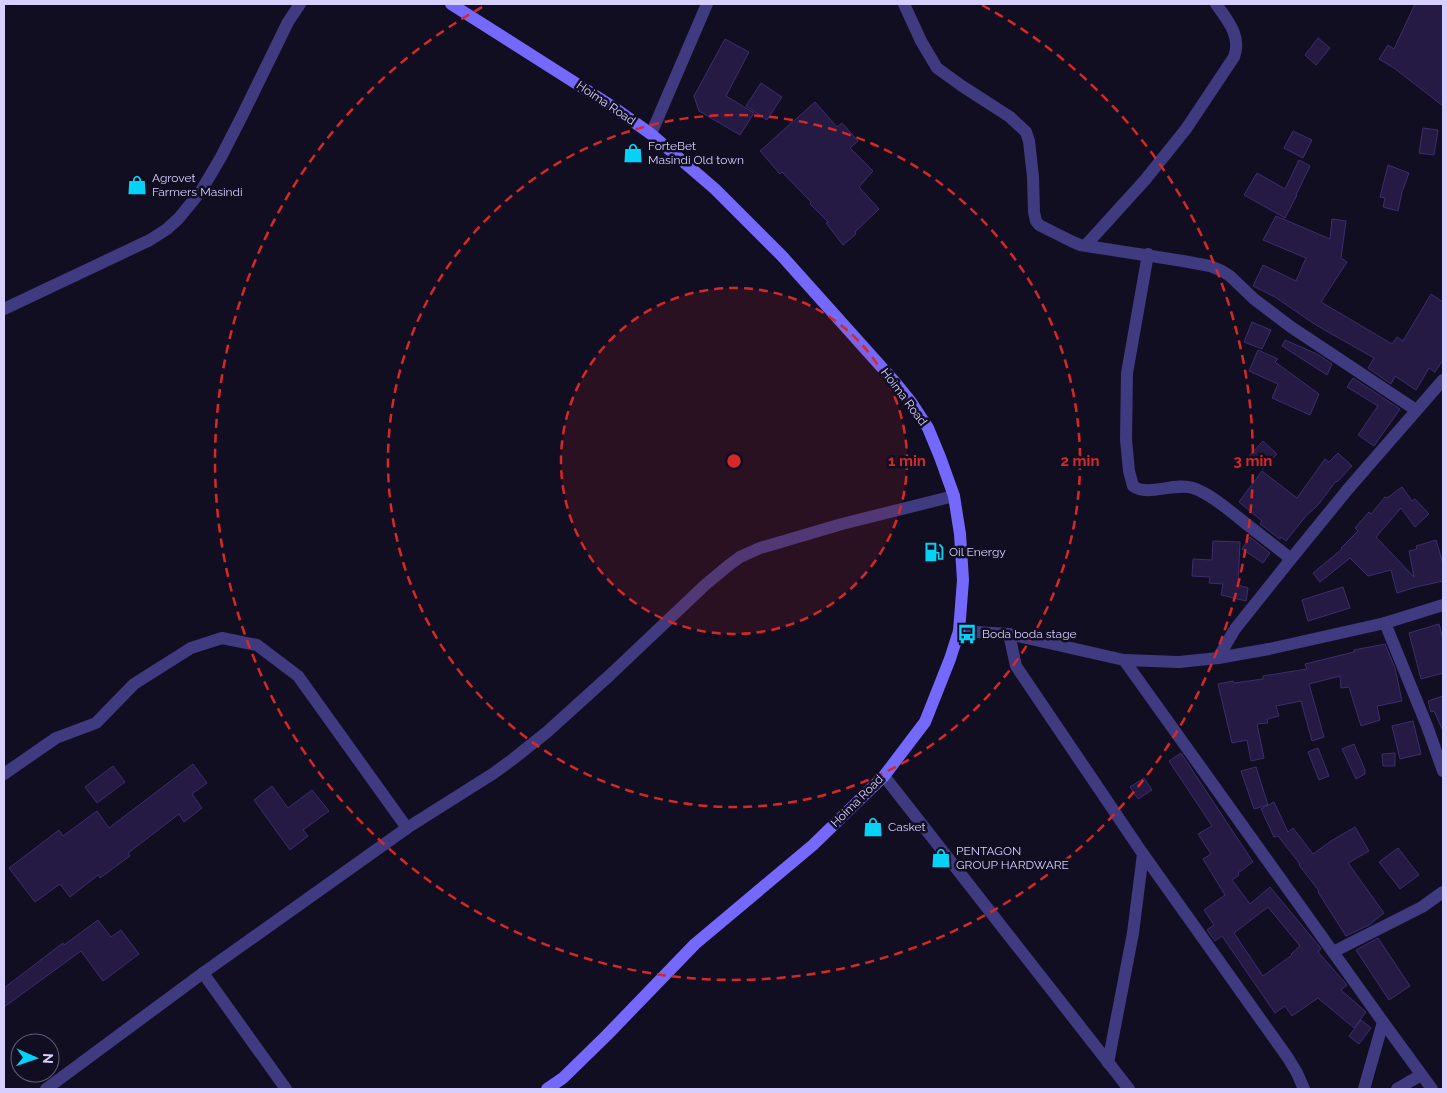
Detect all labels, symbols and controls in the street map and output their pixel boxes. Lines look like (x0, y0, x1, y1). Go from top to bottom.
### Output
street label: Hoima Road (574, 78, 638, 128)
place label: ForteBet Masindi Old town (648, 139, 744, 167)
shop icon: ForteBet Masindi Old town (622, 142, 644, 164)
place label: Agrovet Farmers Masindi (152, 171, 243, 199)
shop icon: Agrovet Farmers Masindi (126, 174, 148, 196)
street label: Hoima Road (878, 366, 930, 428)
centre of rings (725, 452, 743, 470)
text: 1 min (888, 452, 926, 470)
text: 2 min (1061, 452, 1099, 470)
text: 3 min (1234, 452, 1272, 470)
fuel station icon: Oil Energy (923, 541, 945, 563)
place label: Oil Energy (949, 545, 1006, 559)
bus stop icon: Boda boda stage (956, 623, 978, 645)
place label: Boda boda stage (982, 627, 1077, 641)
street label: Hoima Road (828, 772, 886, 830)
shop icon: Casket (862, 816, 884, 838)
place label: Casket (888, 820, 926, 834)
place label: PENTAGON GROUP HARDWARE (956, 844, 1069, 872)
shop icon: PENTAGON GROUP HARDWARE (930, 847, 952, 869)
north arrow (10, 1033, 60, 1083)
text: N (40, 1053, 56, 1064)

